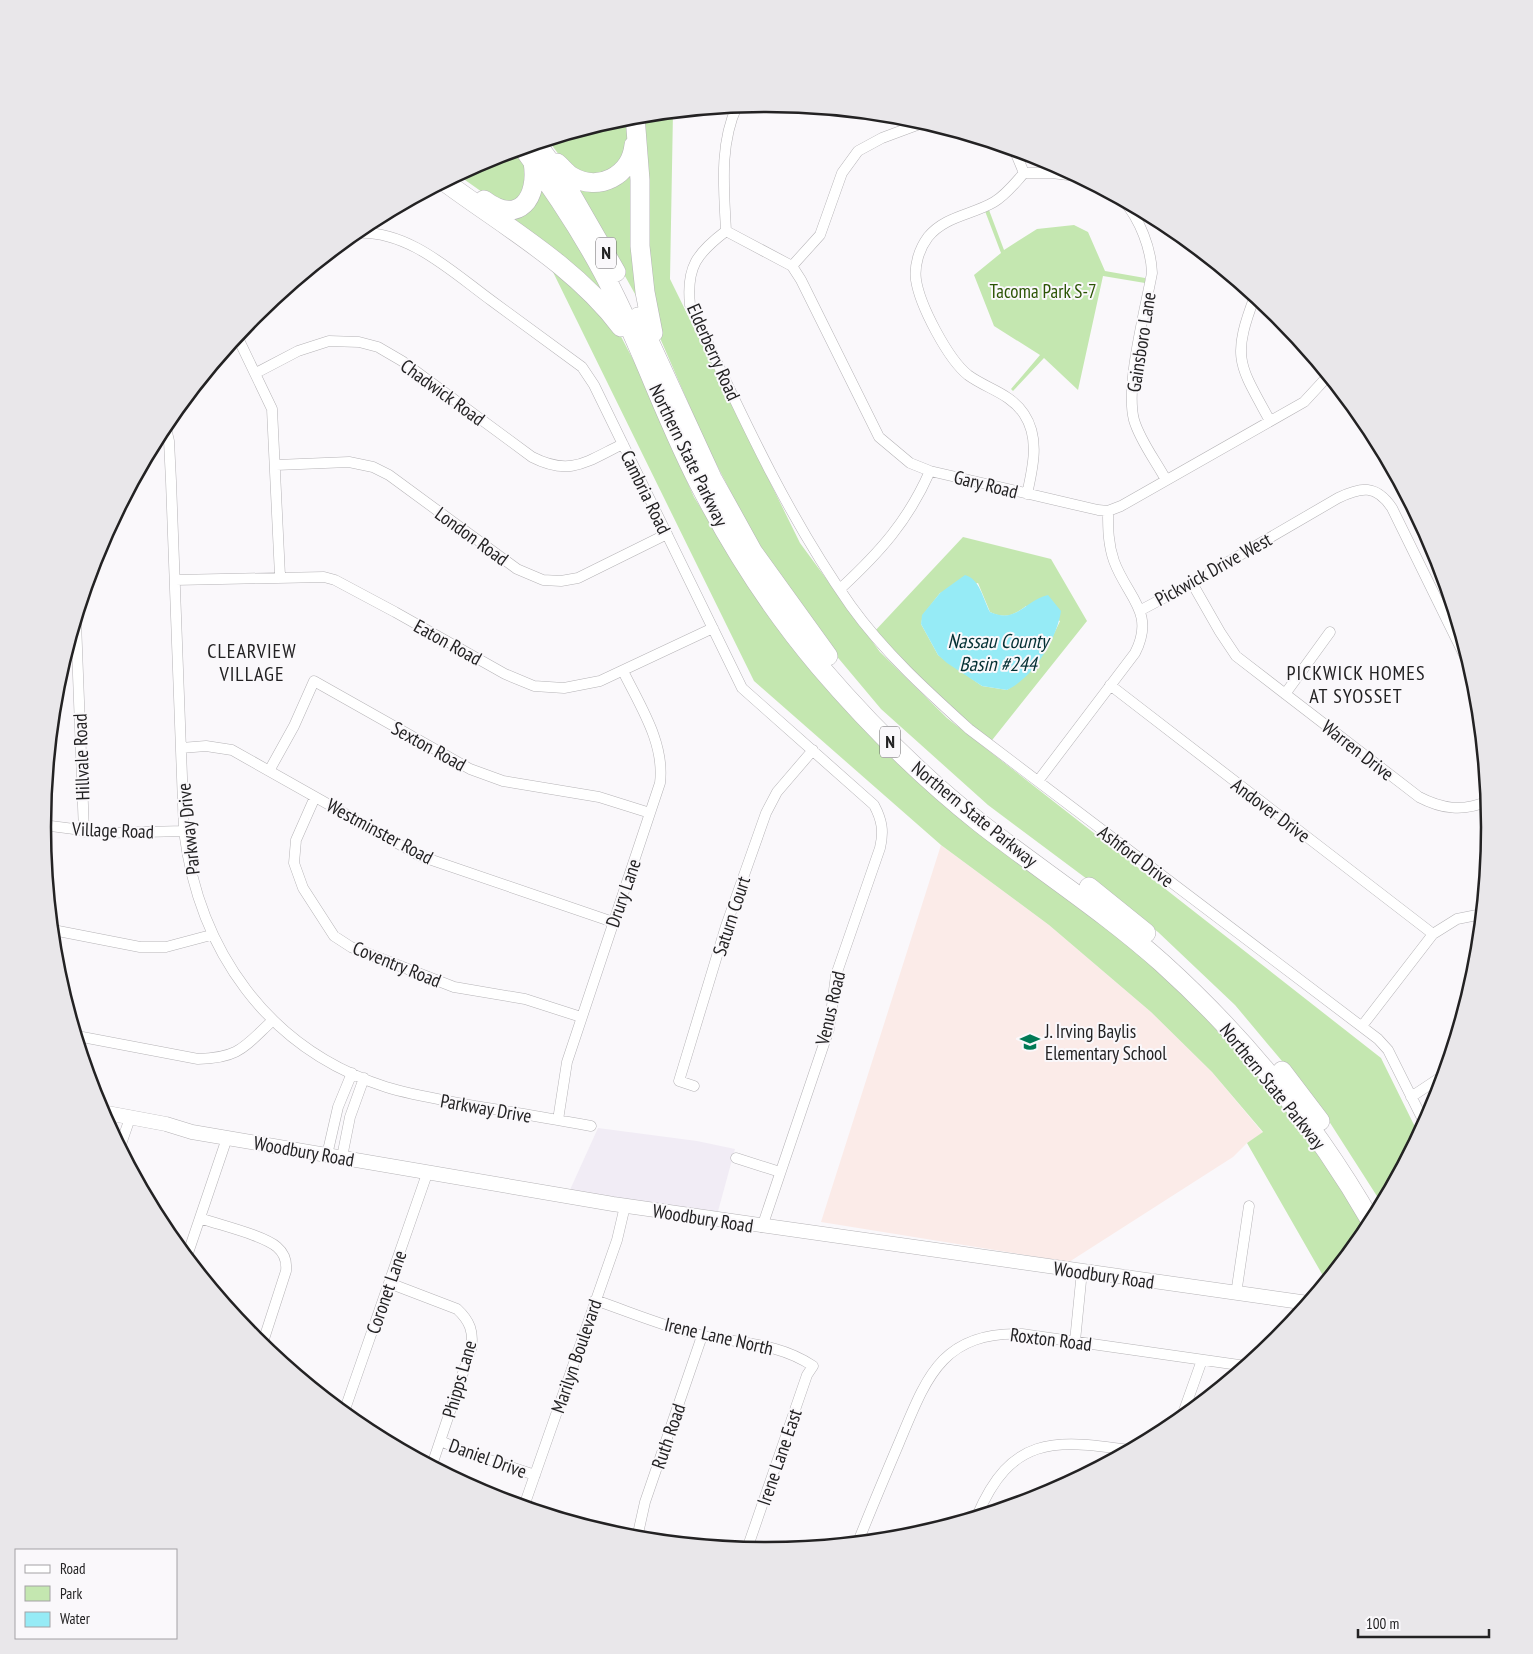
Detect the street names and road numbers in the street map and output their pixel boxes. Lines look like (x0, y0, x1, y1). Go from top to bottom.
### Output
road number: N (596, 238, 616, 268)
street label: Gainsboro Lane (1121, 290, 1161, 394)
street label: Elderberry Road (682, 300, 746, 404)
street label: Chadwick Road (396, 353, 490, 431)
street label: Northern State Parkway (644, 380, 734, 531)
street label: Cambria Road (615, 446, 677, 538)
street label: Gary Road (951, 464, 1021, 504)
street label: London Road (431, 501, 513, 571)
street label: Pickwick Drive West (1150, 527, 1276, 611)
street label: Eaton Road (410, 614, 486, 670)
street label: Hillvale Road (67, 713, 95, 801)
street label: Warren Drive (1317, 714, 1399, 786)
street label: Sexton Road (388, 716, 470, 776)
road number: N (880, 726, 900, 758)
street label: Northern State Parkway (907, 756, 1044, 873)
street label: Andover Drive (1227, 773, 1315, 848)
street label: Parkway Drive (171, 782, 205, 876)
street label: Westminster Road (323, 793, 437, 869)
street label: Village Road (71, 817, 154, 843)
street label: Ashford Drive (1093, 820, 1179, 892)
street label: Drury Lane (600, 856, 646, 930)
street label: Saturn Court (707, 872, 755, 959)
street label: Coventry Road (349, 935, 445, 993)
street label: Venus Road (810, 969, 850, 1048)
street label: Northern State Parkway (1215, 1018, 1332, 1155)
street label: Parkway Drive (439, 1088, 534, 1128)
street label: Woodbury Road (252, 1130, 356, 1172)
street label: Woodbury Road (651, 1198, 755, 1238)
street label: Coronet Lane (361, 1247, 411, 1337)
street label: Woodbury Road (1052, 1256, 1156, 1294)
street label: Marilyn Boulevard (545, 1296, 607, 1416)
street label: Irene Lane North (662, 1312, 776, 1360)
street label: Roxton Road (1009, 1322, 1093, 1356)
street label: Phipps Lane (437, 1337, 482, 1420)
street label: Ruth Road (646, 1400, 690, 1472)
street label: Irene Lane East (751, 1405, 807, 1508)
street label: Daniel Drive (446, 1433, 530, 1483)

